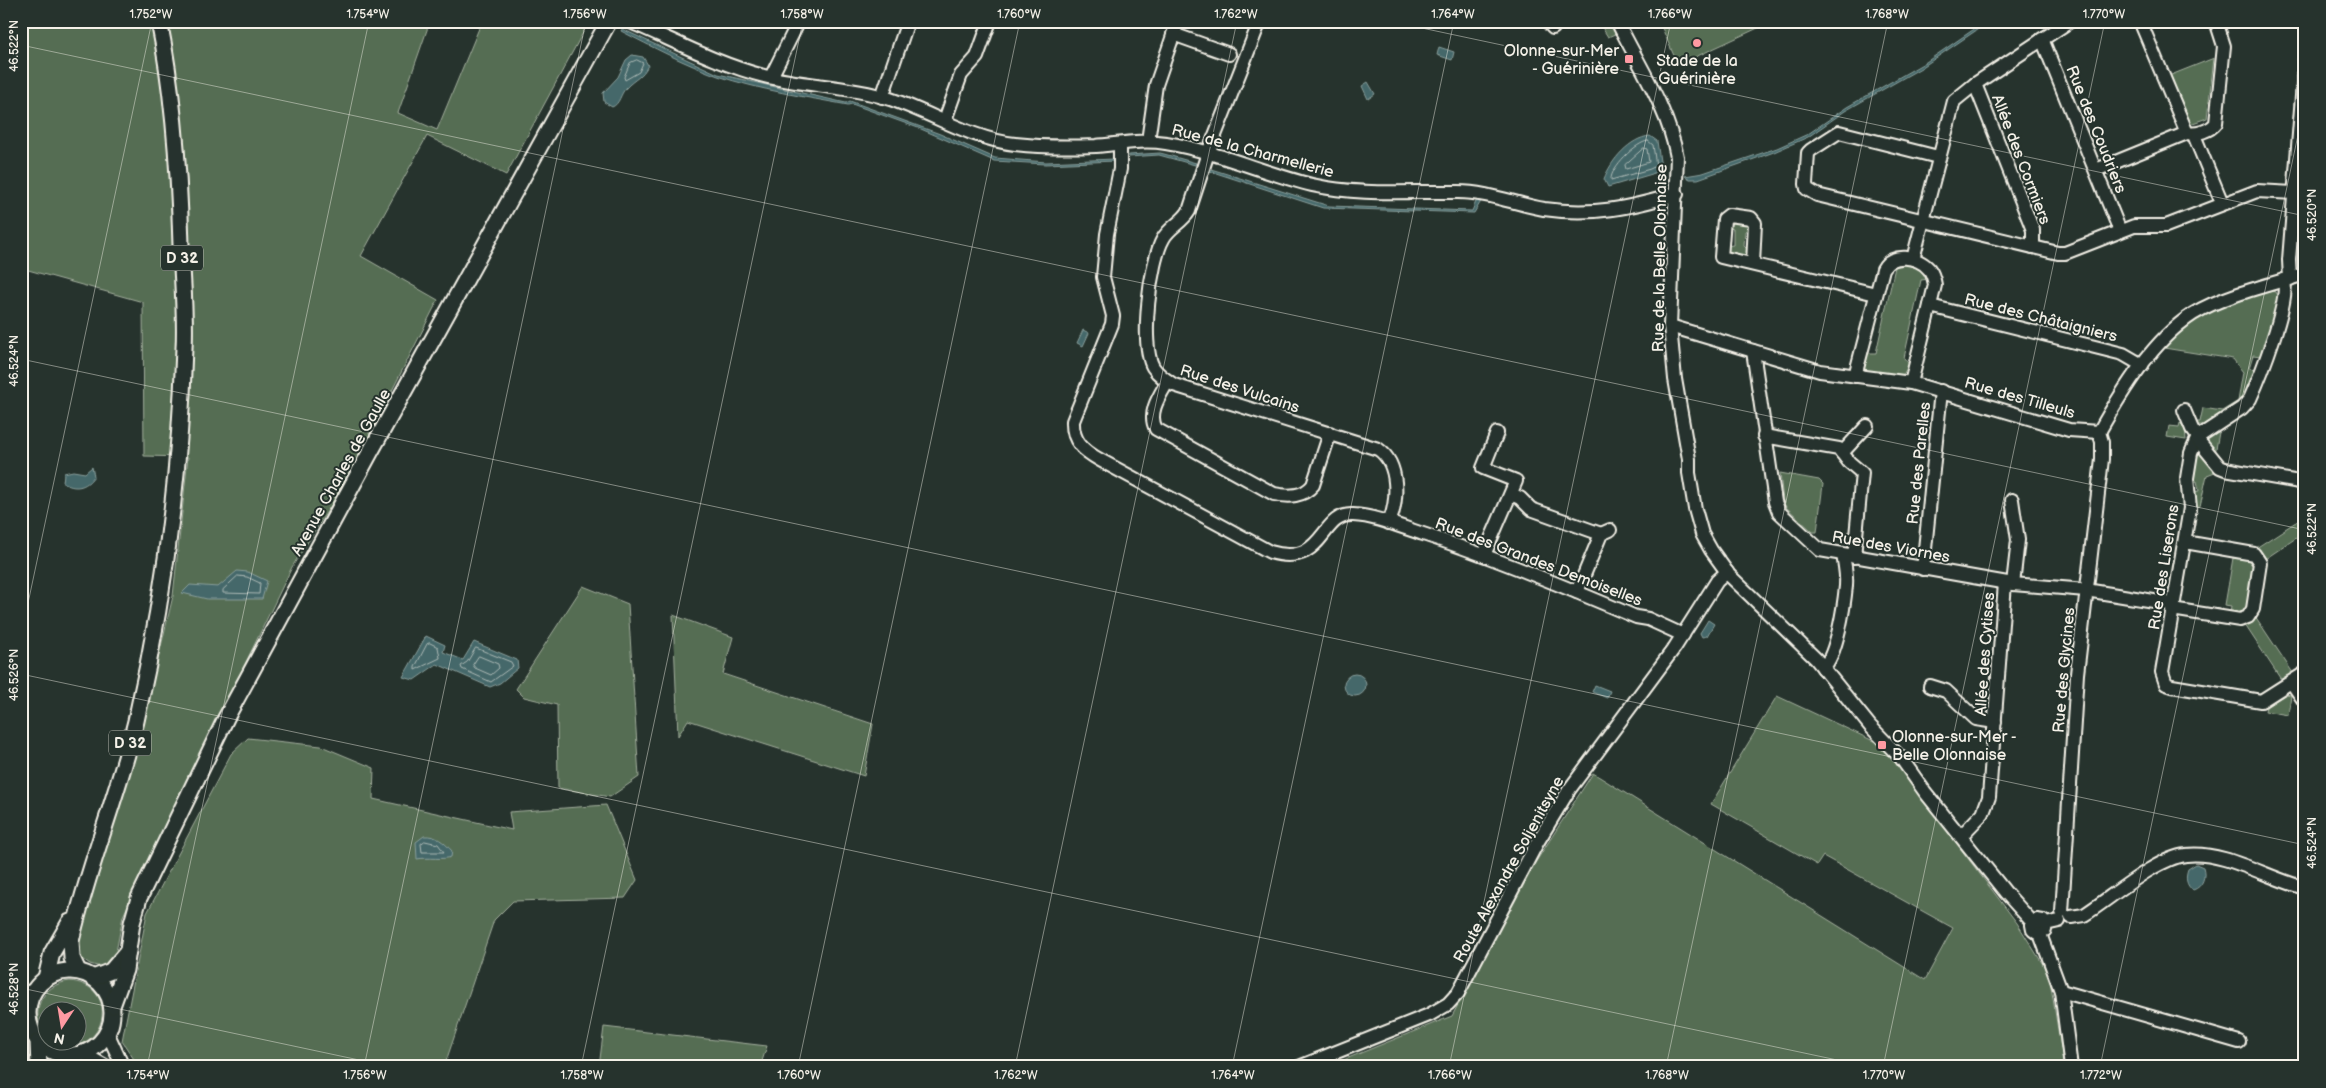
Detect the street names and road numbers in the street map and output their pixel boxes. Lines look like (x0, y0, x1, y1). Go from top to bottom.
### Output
street label: Rue des Coudriers (2061, 63, 2130, 196)
street label: Allée des Cormiers (1987, 92, 2054, 227)
street label: Rue de la Charmellerie (1169, 121, 1336, 182)
street label: Rue de la Belle Olonnaise (1649, 163, 1672, 352)
road number: D 32 (161, 246, 203, 270)
street label: Rue des Châtaigniers (1962, 290, 2119, 347)
street label: Rue des Vulcains (1177, 361, 1302, 418)
street label: Rue des Tilleuls (1962, 374, 2077, 423)
street label: Avenue Charles de Gaulle (287, 386, 395, 559)
street label: Rue des Parelles (1904, 401, 1935, 525)
street label: Rue des Liserons (2145, 503, 2184, 631)
street label: Rue des Grandes Demoiselles (1432, 514, 1645, 611)
street label: Rue des Viornes (1830, 528, 1951, 567)
street label: Allée des Cytises (1972, 592, 1999, 716)
street label: Rue des Glycines (2050, 606, 2079, 734)
road number: D 32 (109, 730, 151, 756)
street label: Route Alexandre Soljenitsyne (1450, 773, 1569, 966)

